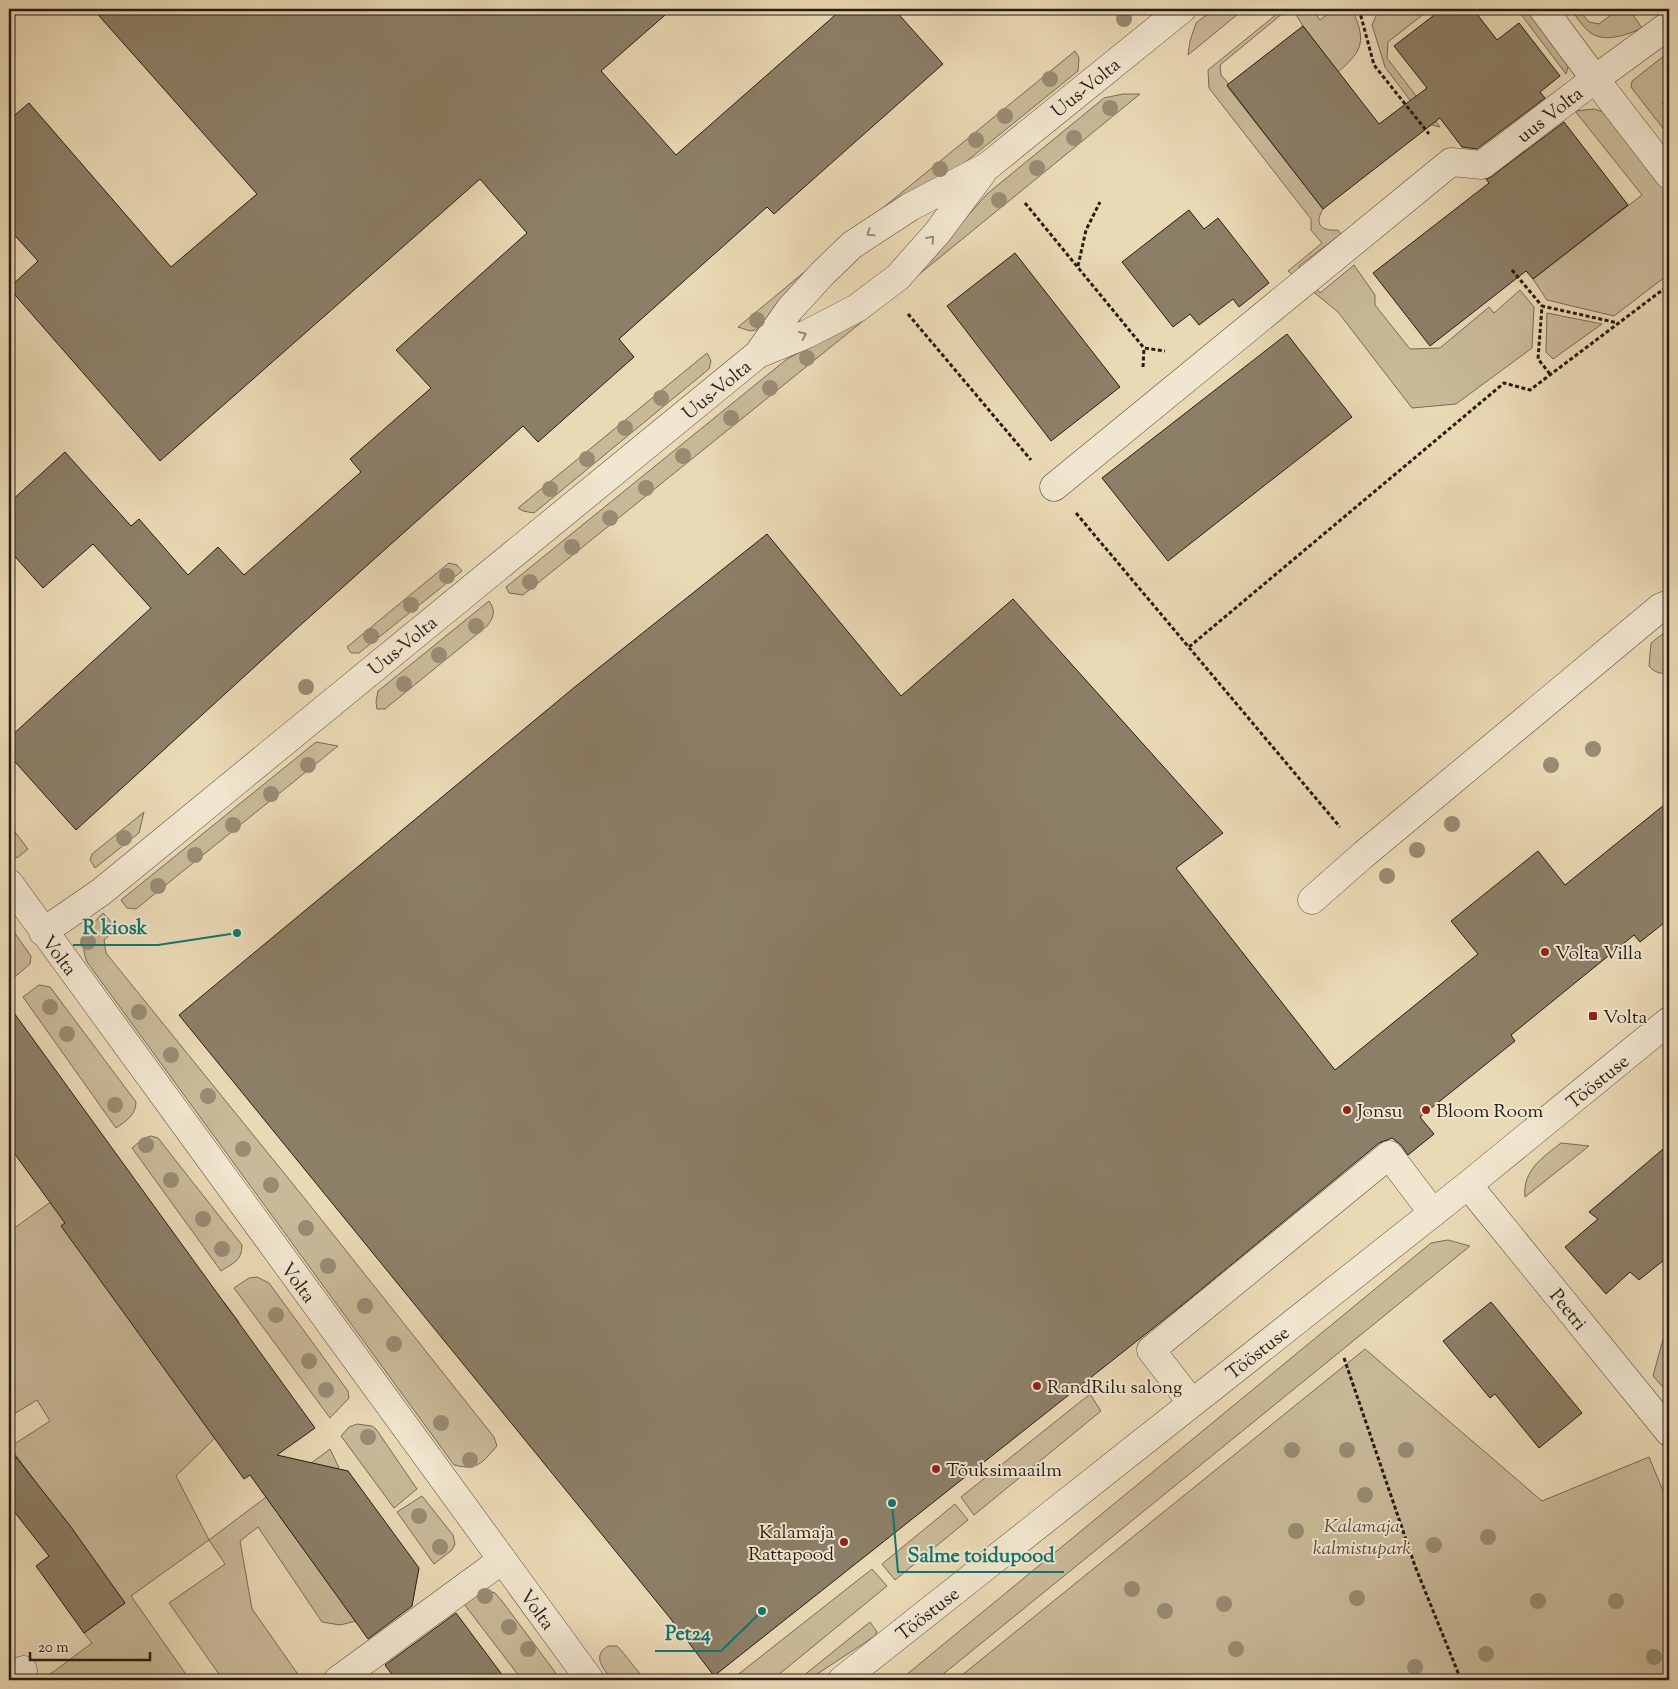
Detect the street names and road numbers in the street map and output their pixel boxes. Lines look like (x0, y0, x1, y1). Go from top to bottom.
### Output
street label: Uus-Volta (1046, 52, 1127, 125)
street label: uus Volta (1512, 81, 1590, 150)
street label: Uus-Volta (677, 354, 758, 427)
street label: Uus-Volta (363, 610, 444, 683)
street label: Volta (34, 931, 82, 982)
street label: Tööstuse (1561, 1049, 1636, 1117)
street label: Volta (273, 1258, 321, 1309)
street label: Peetri (1542, 1284, 1592, 1337)
street label: Tööstuse (1221, 1321, 1296, 1387)
street label: Tööstuse (891, 1582, 966, 1648)
street label: Volta (512, 1585, 560, 1636)

